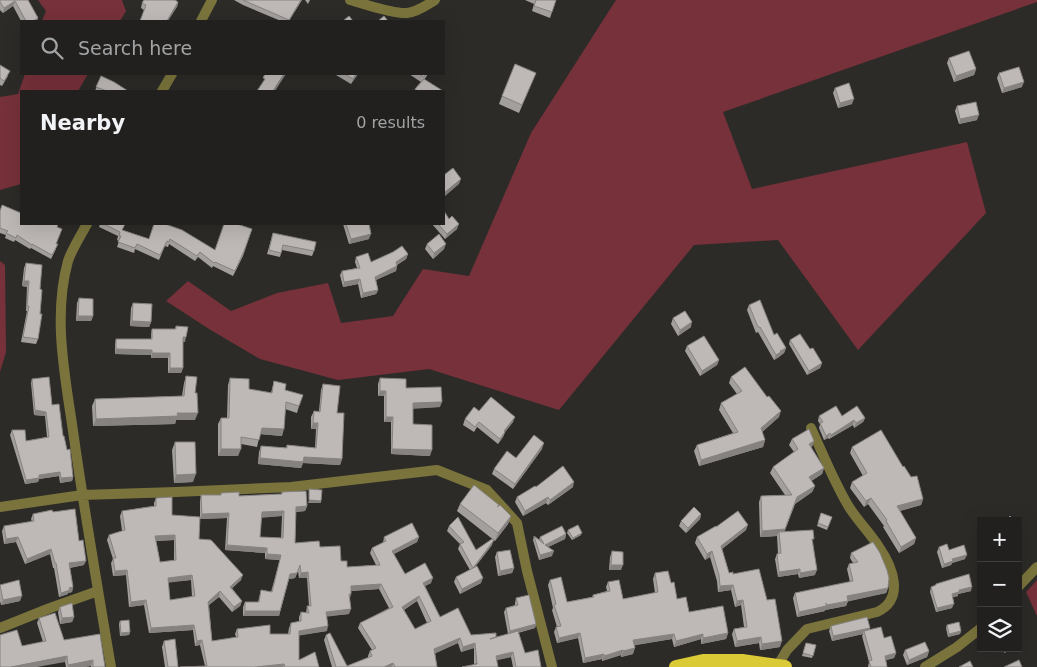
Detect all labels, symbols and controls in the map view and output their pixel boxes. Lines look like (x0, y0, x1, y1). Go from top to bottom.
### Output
search box (20, 20, 445, 75)
icon: search (38, 34, 66, 62)
text: Search here (78, 37, 192, 59)
text: Nearby (40, 111, 125, 135)
text: 0 results (356, 113, 425, 132)
map controls (977, 517, 1022, 652)
button: + (977, 517, 1022, 562)
button: − (977, 562, 1022, 607)
button: layers (977, 607, 1022, 652)

